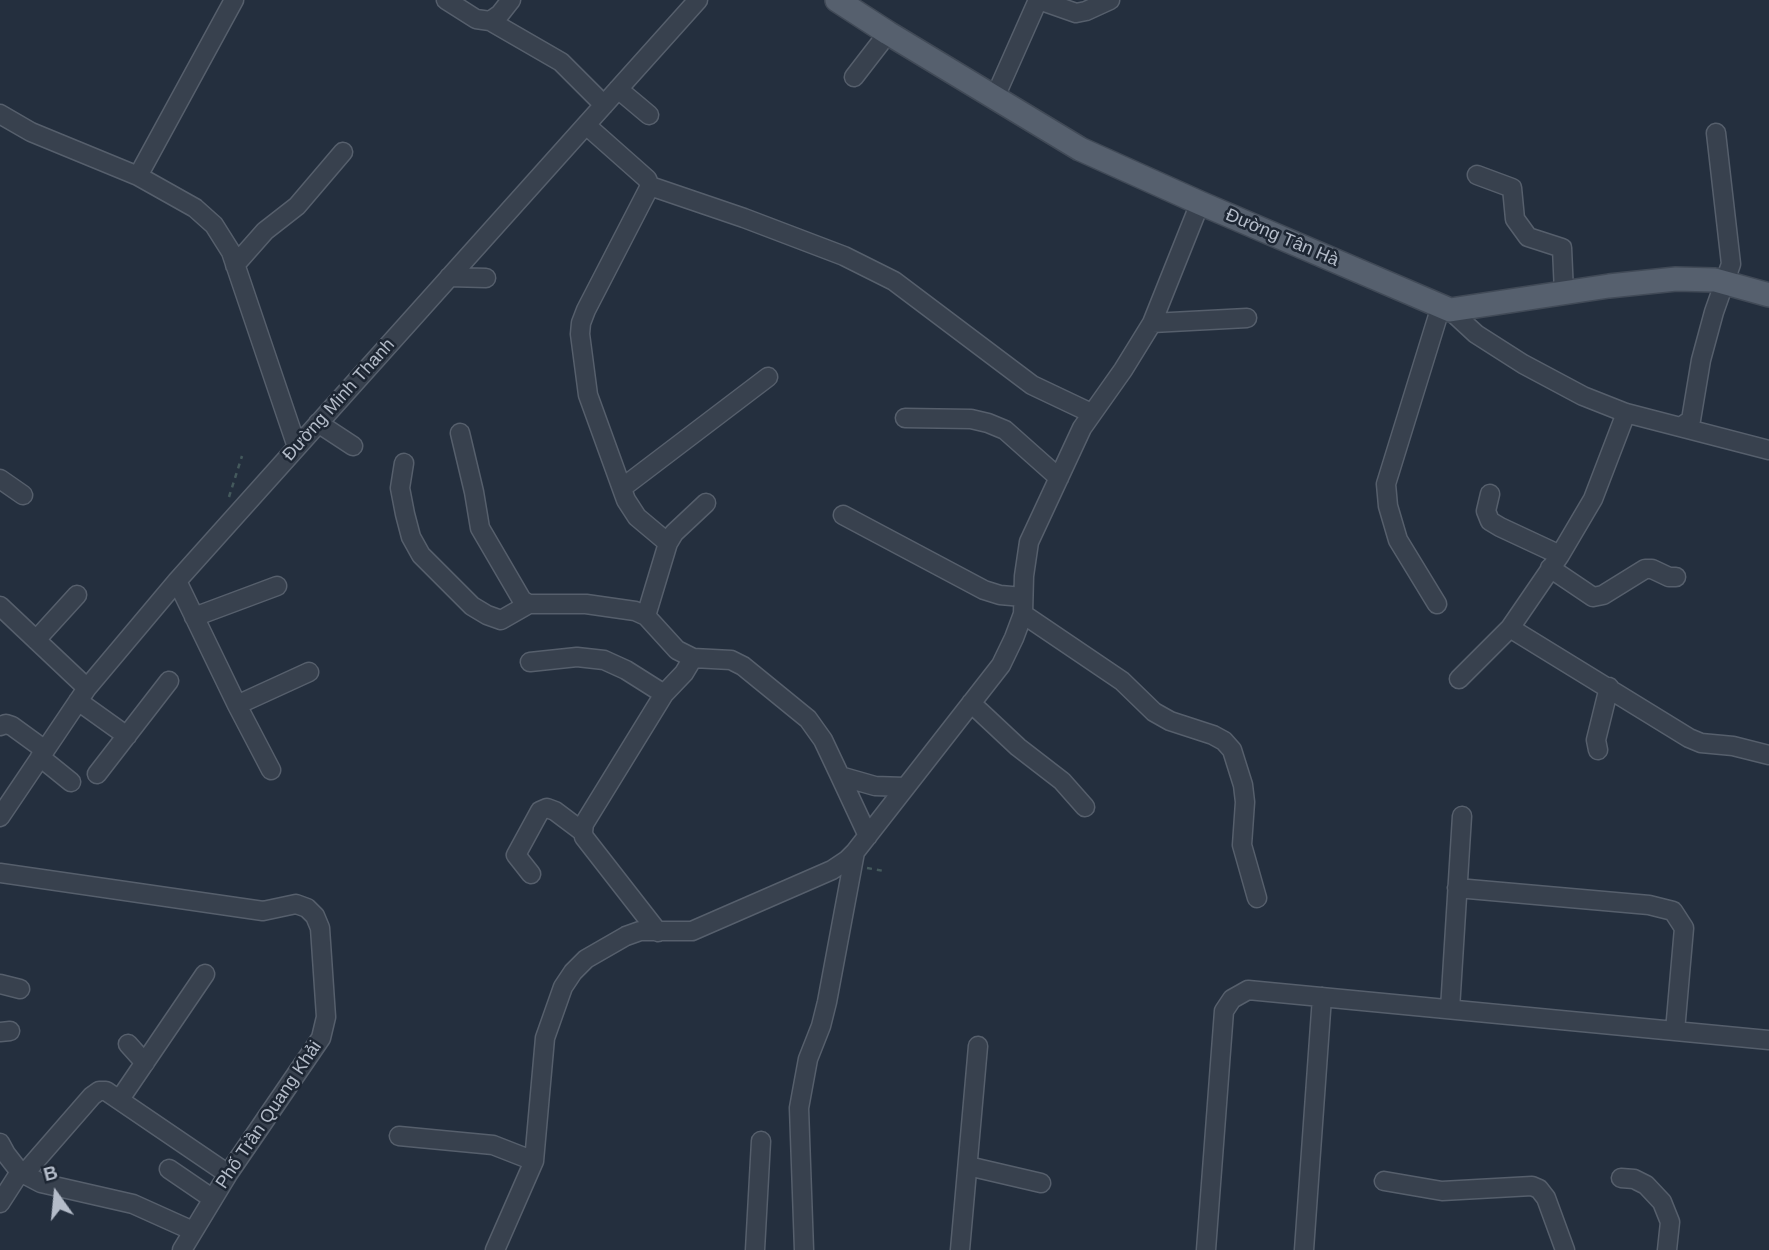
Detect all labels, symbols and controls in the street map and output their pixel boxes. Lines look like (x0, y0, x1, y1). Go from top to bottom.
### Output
street label: Đường Tân Hà (1222, 204, 1342, 272)
street label: Đường Minh Thanh (278, 334, 400, 466)
street label: Phố Trần Quang Khải (212, 1037, 326, 1193)
north arrow (21, 1159, 91, 1229)
text: B (41, 1161, 60, 1185)

